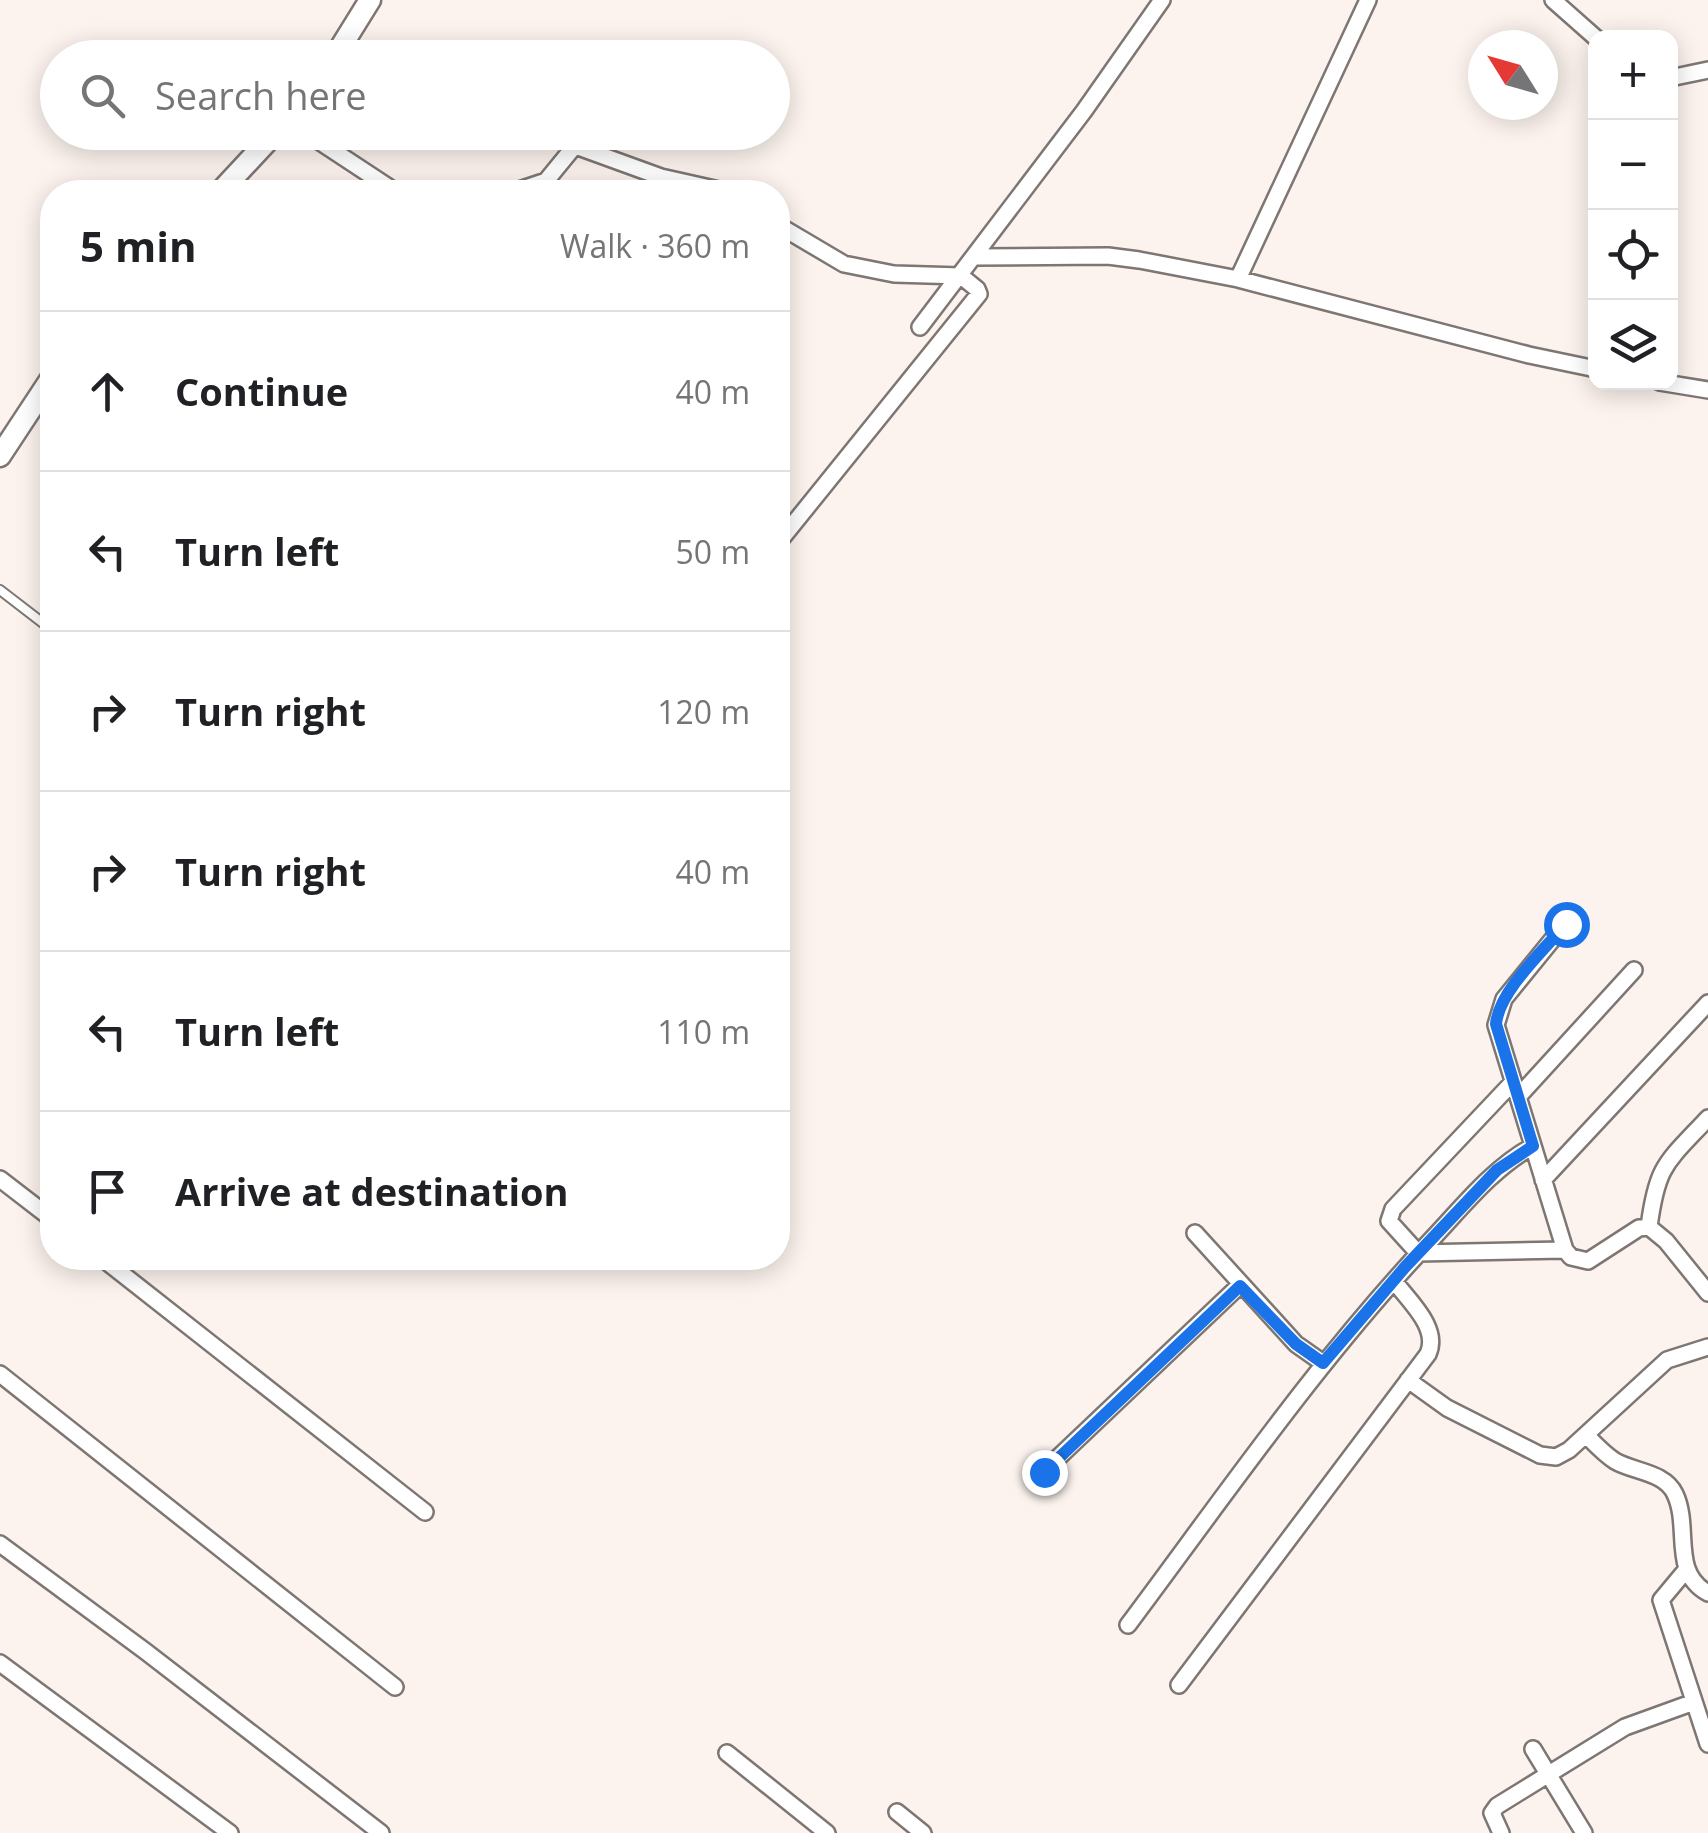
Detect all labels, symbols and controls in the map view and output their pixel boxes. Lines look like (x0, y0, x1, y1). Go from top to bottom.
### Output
north arrow (1468, 30, 1558, 120)
map controls (1588, 30, 1678, 390)
button: + (1588, 30, 1678, 120)
search box (40, 40, 790, 150)
icon: search (75, 68, 130, 123)
text: Search here (155, 69, 367, 121)
button: − (1588, 120, 1678, 210)
button: locate (1588, 210, 1678, 300)
text: 5 min (80, 217, 197, 274)
text: Walk · 360 m (560, 224, 750, 267)
button: layers (1588, 300, 1678, 390)
icon: ahead (80, 364, 135, 419)
text: Continue (175, 365, 348, 417)
text: 40 m (675, 370, 750, 413)
icon: left (80, 524, 135, 579)
text: Turn left (175, 525, 339, 577)
text: 50 m (675, 530, 750, 573)
icon: right (80, 684, 135, 739)
text: Turn right (175, 685, 366, 737)
text: 120 m (657, 690, 750, 733)
icon: right (80, 844, 135, 899)
text: Turn right (175, 845, 366, 897)
text: 40 m (675, 850, 750, 893)
route start (1544, 902, 1590, 948)
icon: left (80, 1004, 135, 1059)
text: Turn left (175, 1005, 339, 1057)
text: 110 m (657, 1010, 750, 1053)
icon: arrive (80, 1164, 135, 1219)
text: Arrive at destination (175, 1165, 569, 1217)
route end (1022, 1450, 1068, 1496)

